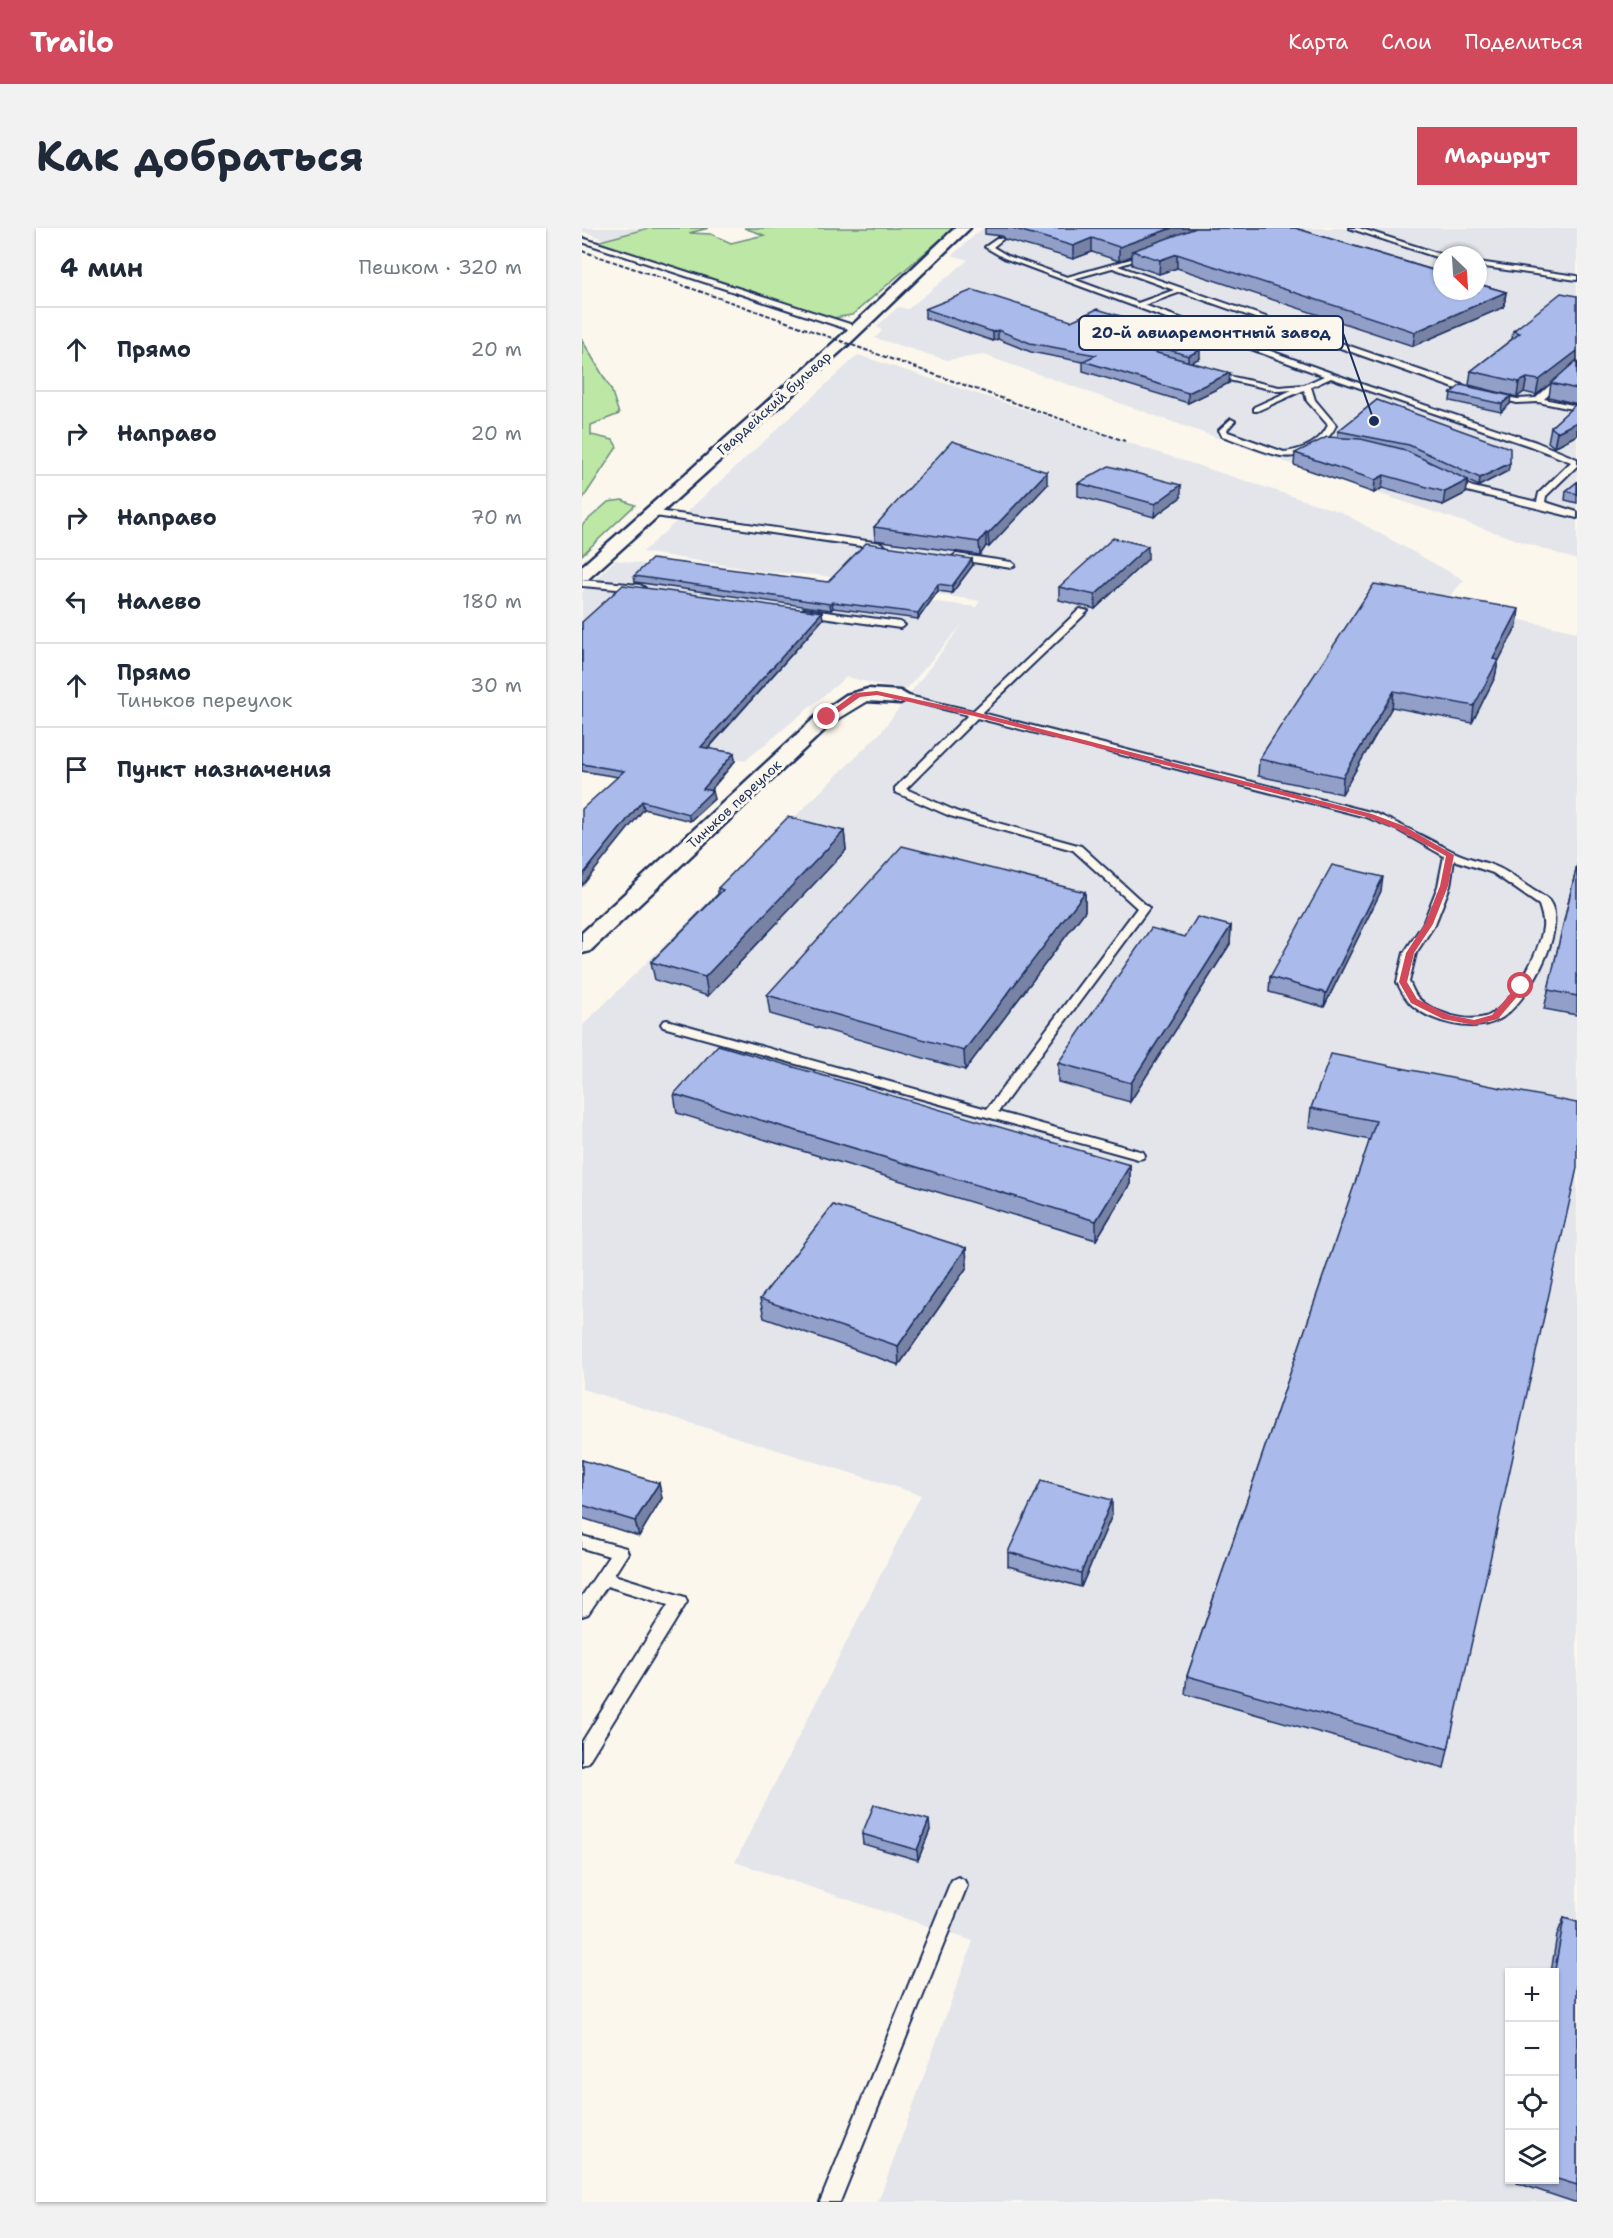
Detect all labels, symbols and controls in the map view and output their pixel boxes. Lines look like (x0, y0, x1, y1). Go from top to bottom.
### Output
text: Trailo (30, 23, 114, 61)
text: Карта (1288, 28, 1348, 56)
text: Слои (1381, 28, 1432, 56)
text: Поделиться (1465, 28, 1583, 56)
button: Маршрут (1417, 127, 1577, 185)
text: Как добраться (36, 128, 364, 184)
north arrow (1433, 246, 1487, 300)
text: 4 мин (60, 250, 143, 285)
text: Пешком · 320 m (359, 254, 522, 280)
callout: 20-й авиаремонтный завод (1079, 316, 1343, 350)
text: 20-й авиаремонтный завод (1091, 322, 1332, 343)
icon: ahead (60, 333, 93, 366)
text: Прямо (117, 335, 191, 364)
text: 20 m (471, 336, 522, 362)
street label: Гвардейский бульвар (713, 347, 835, 459)
icon: right (60, 417, 93, 450)
text: Направо (117, 419, 217, 448)
text: 20 m (471, 420, 522, 446)
icon: right (60, 501, 93, 534)
text: Направо (117, 503, 217, 532)
text: 70 m (470, 504, 522, 530)
icon: left (60, 585, 93, 618)
text: Налево (117, 587, 201, 616)
text: 180 m (462, 588, 522, 614)
text: Прямо (117, 658, 191, 687)
icon: ahead (60, 669, 93, 702)
text: 30 m (470, 672, 522, 698)
text: Тиньков переулок (117, 687, 292, 713)
route end (813, 703, 839, 729)
icon: arrive (60, 753, 93, 786)
text: Пункт назначения (117, 755, 331, 784)
street label: Тиньков переулок (683, 755, 785, 852)
route start (1507, 972, 1533, 998)
map controls (1505, 1968, 1559, 2184)
button: + (1505, 1968, 1559, 2022)
button: − (1505, 2022, 1559, 2076)
button: locate (1505, 2076, 1559, 2130)
button: layers (1505, 2130, 1559, 2184)

